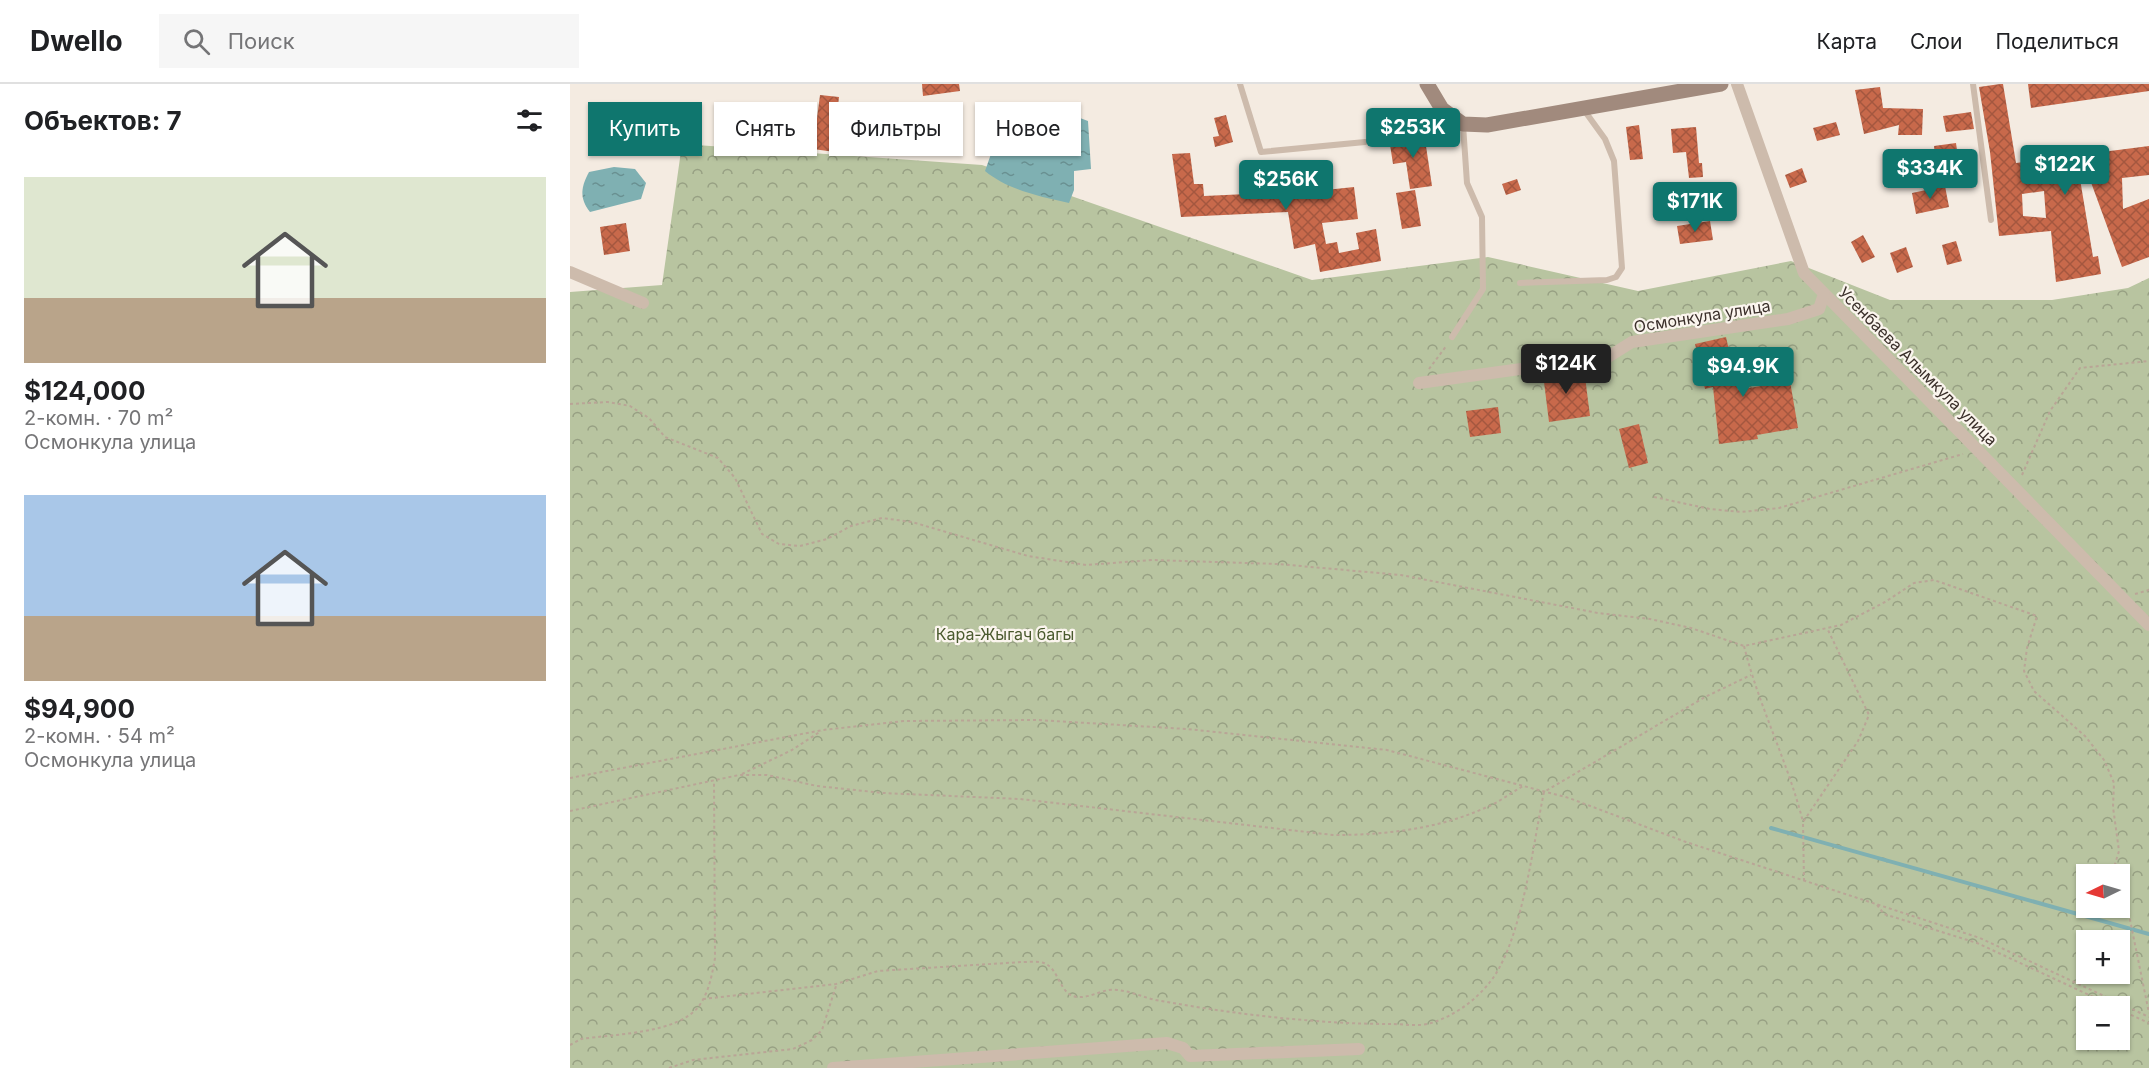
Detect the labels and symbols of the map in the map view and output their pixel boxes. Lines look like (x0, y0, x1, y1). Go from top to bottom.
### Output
pin: $253K (1371, 108, 1455, 159)
pin: $122K (2023, 145, 2107, 196)
pin: $334K (1888, 149, 1972, 200)
pin: $256K (1244, 160, 1328, 211)
pin: $171K (1653, 182, 1737, 233)
street label: Усенбаева Алымкула улица (1834, 282, 2002, 450)
street label: Осмонкула улица (1632, 295, 1772, 337)
pin: $124K (1524, 344, 1608, 395)
pin: $94.9K (1694, 347, 1792, 398)
park label: Кара-Жыгач багы (936, 624, 1074, 644)
north arrow (2076, 864, 2130, 918)

